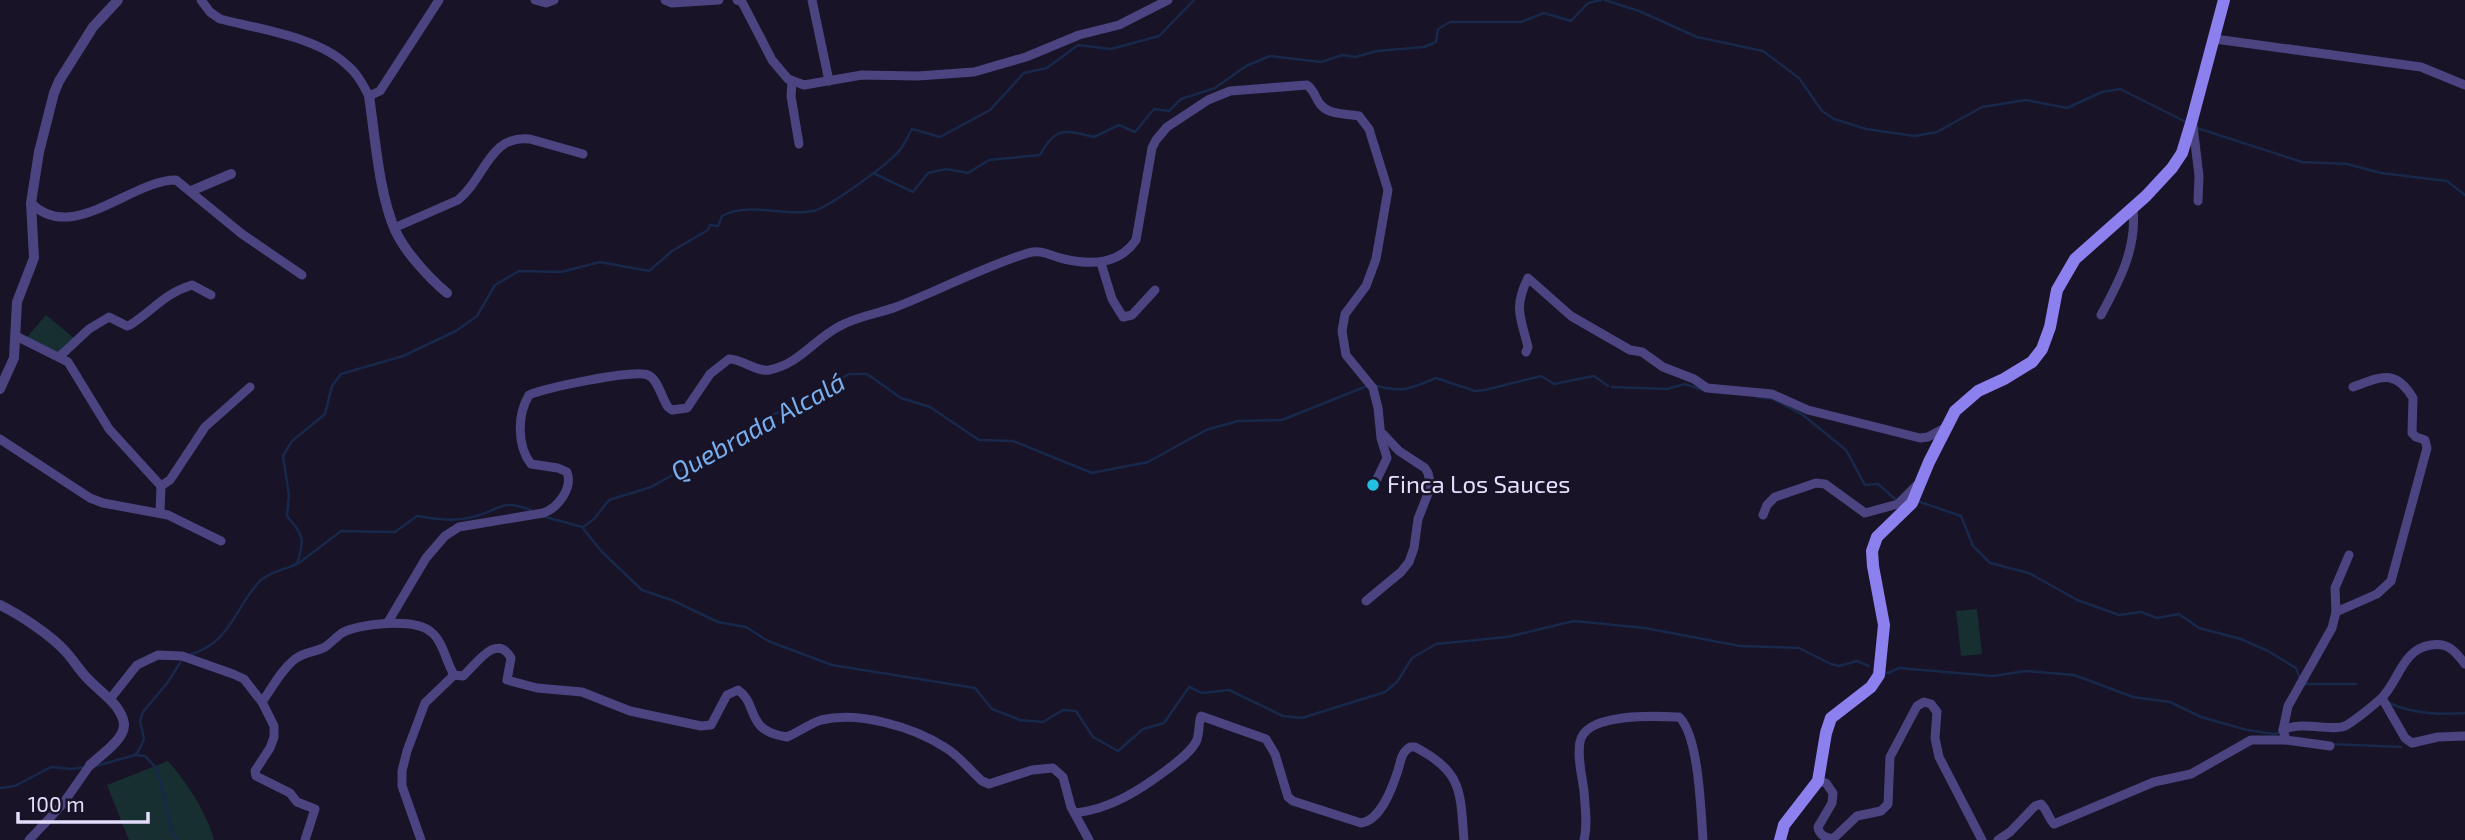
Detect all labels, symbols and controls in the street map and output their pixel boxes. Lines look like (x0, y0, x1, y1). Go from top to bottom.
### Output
water label: Quebrada Alcalá (665, 365, 850, 487)
place label: Finca Los Sauces (1387, 469, 1571, 498)
marker: Finca Los Sauces (1365, 477, 1381, 493)
scale bar (18, 780, 147, 824)
text: 100 m (28, 791, 85, 816)

